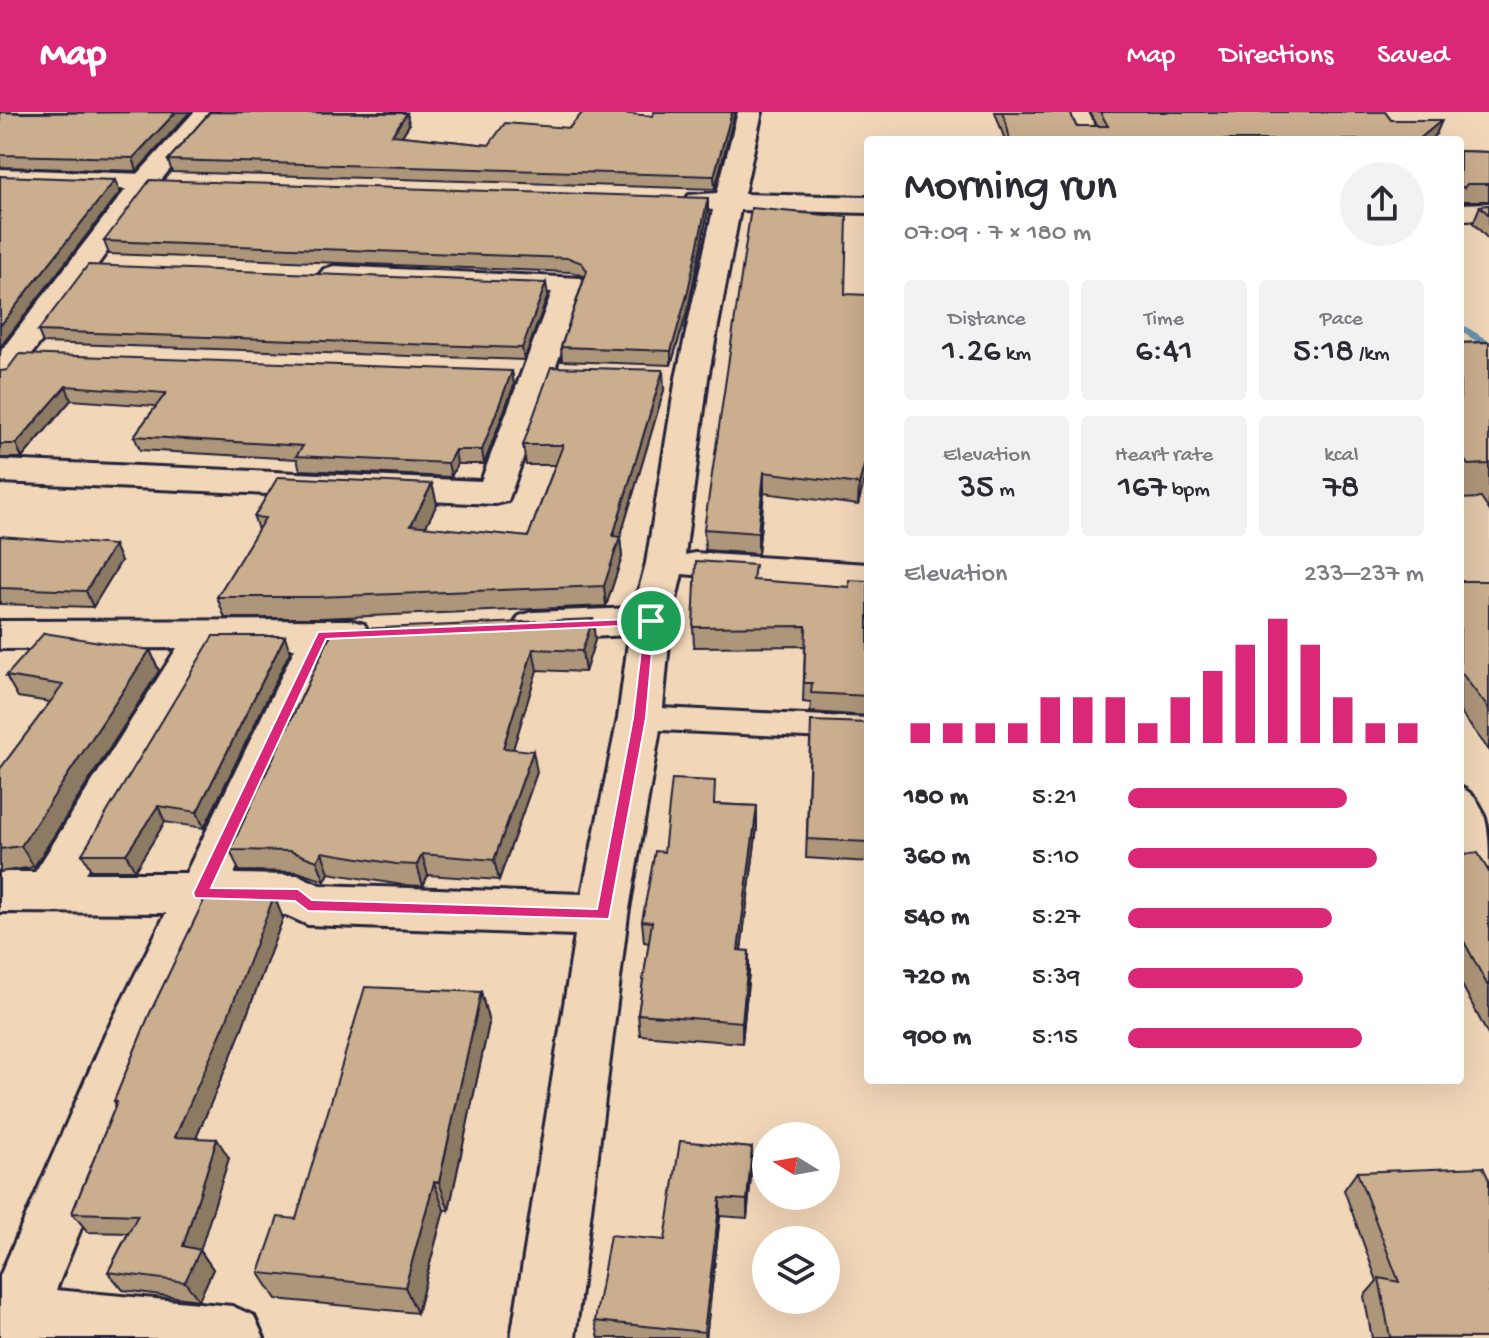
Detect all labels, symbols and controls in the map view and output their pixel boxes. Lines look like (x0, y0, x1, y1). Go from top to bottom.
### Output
text: Map (40, 34, 106, 78)
text: Map (1127, 40, 1175, 73)
text: Directions (1219, 40, 1333, 73)
text: Saved (1377, 40, 1449, 73)
button: share (1340, 162, 1424, 246)
text: Morning run (904, 163, 1117, 215)
text: 07:09 · 7 × 180 m (904, 219, 1091, 250)
text: Distance (948, 307, 1026, 333)
text: Time (1144, 307, 1184, 333)
text: Pace (1320, 307, 1363, 333)
text: 1.26 (942, 333, 1001, 373)
text: 6:41 (1135, 333, 1193, 373)
text: 5:18 (1293, 333, 1354, 373)
text: km (1001, 342, 1031, 368)
text: /km (1354, 342, 1390, 368)
text: Elevation (943, 443, 1030, 469)
text: Heart rate (1115, 443, 1213, 469)
text: kcal (1324, 443, 1358, 469)
text: 35 (958, 469, 994, 509)
text: 167 (1118, 469, 1167, 509)
text: 78 (1323, 469, 1359, 509)
text: m (994, 478, 1015, 504)
text: bpm (1167, 478, 1210, 504)
text: Elevation (904, 560, 1007, 591)
text: 233–237 m (1304, 560, 1424, 591)
pin (617, 587, 685, 655)
icon: arrive (629, 599, 673, 643)
text: 180 m (904, 783, 968, 814)
text: 5:21 (1032, 783, 1077, 814)
text: 360 m (904, 843, 970, 874)
text: 5:10 (1032, 843, 1079, 874)
text: 540 m (904, 903, 969, 934)
text: 5:27 (1032, 903, 1080, 934)
text: 720 m (904, 963, 970, 994)
text: 5:39 (1032, 963, 1080, 994)
text: 900 m (904, 1023, 971, 1054)
text: 5:15 (1032, 1023, 1078, 1054)
north arrow (752, 1122, 840, 1210)
map controls (752, 1122, 840, 1314)
button: layers (752, 1226, 840, 1314)

